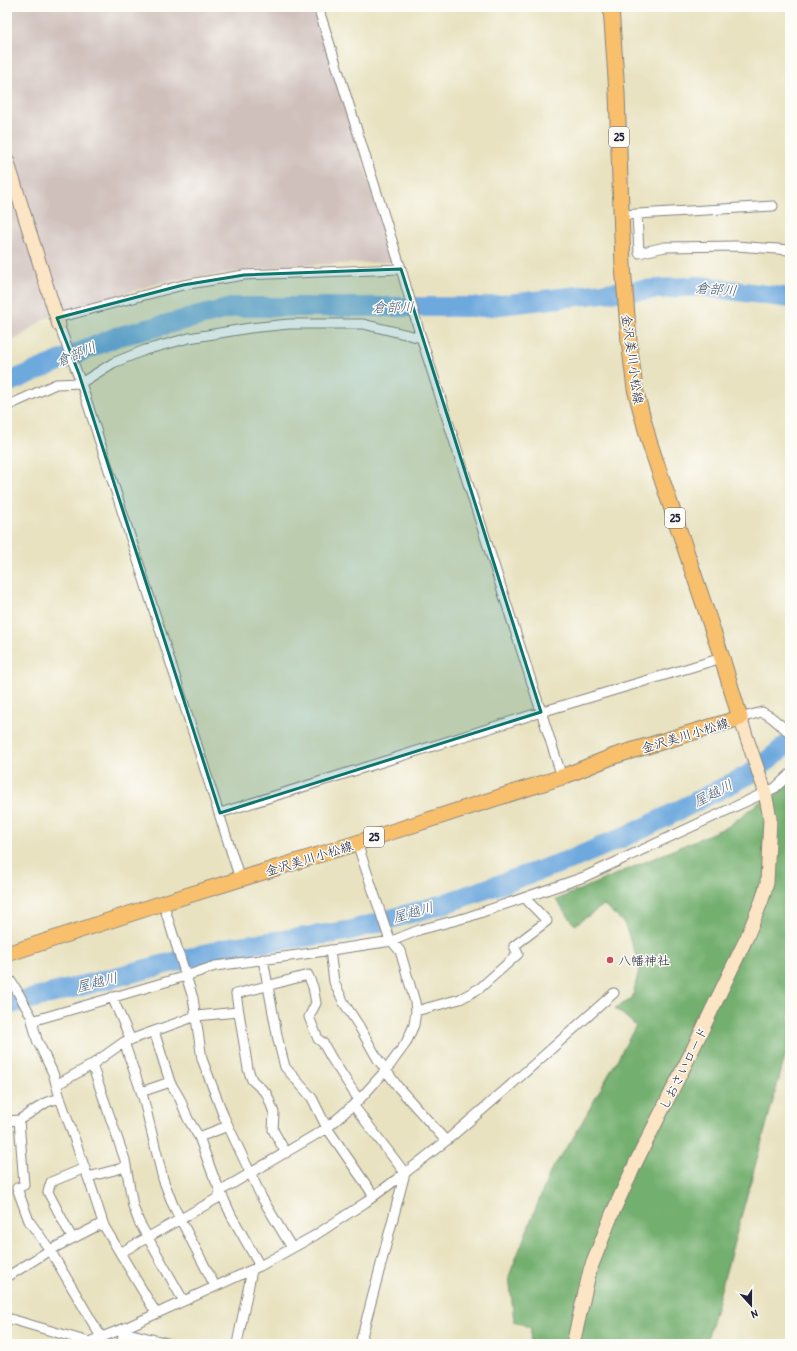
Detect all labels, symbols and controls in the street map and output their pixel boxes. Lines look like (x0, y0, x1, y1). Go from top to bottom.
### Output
road number: 25 (609, 127, 629, 147)
water label: 倉部川 (694, 277, 738, 300)
water label: 倉部川 (372, 297, 414, 316)
street label: 金沢美川小松線 (618, 313, 648, 406)
water label: 倉部川 (53, 337, 99, 370)
road number: 25 (665, 508, 685, 528)
street label: 金沢美川小松線 (639, 713, 732, 757)
water label: 屋越川 (690, 775, 736, 811)
road number: 25 (364, 827, 384, 847)
street label: 金沢美川小松線 (263, 836, 356, 880)
water label: 屋越川 (390, 897, 436, 926)
place label: 八幡神社 (618, 951, 670, 969)
marker: 八幡神社 (605, 955, 615, 965)
water label: 屋越川 (74, 967, 120, 996)
street label: しおさいロード (654, 1023, 712, 1113)
north arrow (731, 1285, 771, 1325)
text: N (749, 1307, 760, 1322)

